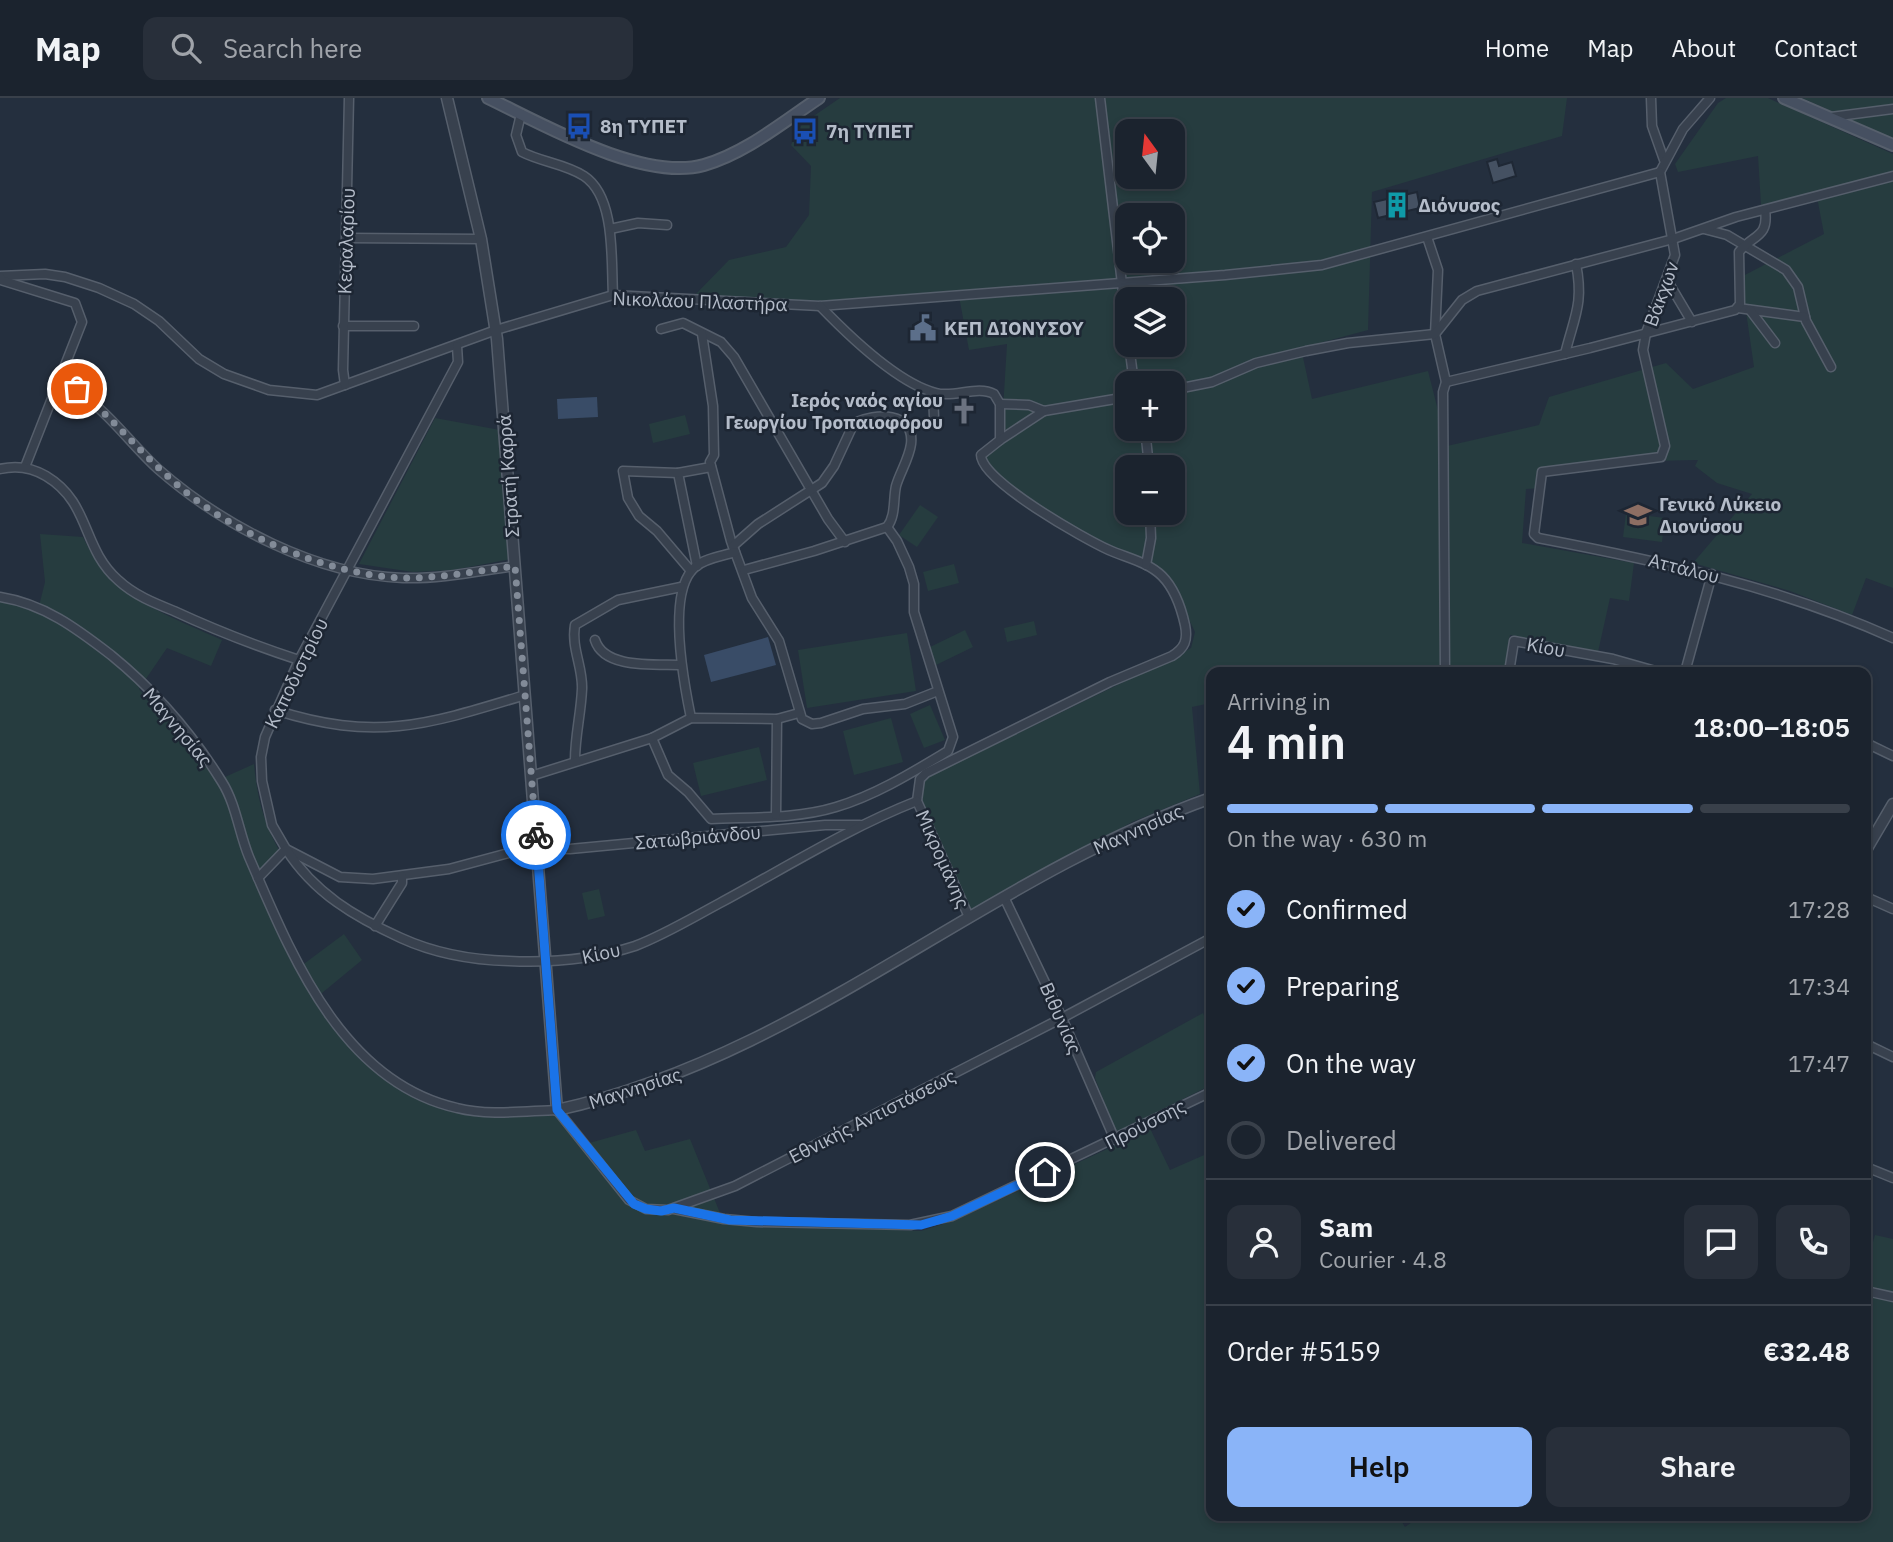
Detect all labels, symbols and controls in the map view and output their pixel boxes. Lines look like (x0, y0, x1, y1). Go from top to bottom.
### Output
search box (143, 17, 633, 80)
text: Map (35, 27, 101, 70)
icon: search (167, 29, 205, 67)
text: Search here (223, 31, 362, 65)
text: Home (1485, 32, 1549, 64)
text: Map (1587, 32, 1633, 64)
text: About (1671, 32, 1736, 64)
text: Contact (1774, 32, 1858, 64)
bus stop icon: 8η ΤΥΠΕΤ (564, 111, 594, 141)
place label: 8η ΤΥΠΕΤ (600, 114, 687, 138)
bus stop icon: 7η ΤΥΠΕΤ (790, 116, 820, 146)
place label: 7η ΤΥΠΕΤ (826, 119, 913, 143)
north arrow (1115, 119, 1185, 189)
map controls (1115, 119, 1185, 525)
street label: Κεφαλαρίου (332, 187, 360, 295)
building icon: Διόνυσος (1382, 190, 1412, 220)
place label: Διόνυσος (1418, 193, 1501, 217)
button: locate (1115, 203, 1185, 273)
street label: Βάκχων (1638, 258, 1684, 330)
street label: Νικολάου Πλαστήρα (612, 286, 788, 316)
button: layers (1115, 287, 1185, 357)
public building icon: ΚΕΠ ΔΙΟΝΥΣΟΥ (908, 313, 938, 343)
place label: ΚΕΠ ΔΙΟΝΥΣΟΥ (944, 316, 1084, 340)
pin (47, 359, 107, 419)
icon: bag (58, 370, 96, 408)
button: + (1115, 371, 1185, 441)
place label: Ιερός ναός αγίου Γεωργίου Τροπαιοφόρου (725, 388, 943, 434)
church icon: Ιερός ναός αγίου Γεωργίου Τροπαιοφόρου (949, 396, 979, 426)
street label: Στρατή Καρρά (492, 414, 524, 538)
button: − (1115, 455, 1185, 525)
place label: Γενικό Λύκειο Διονύσου (1659, 492, 1782, 538)
school or university icon: Γενικό Λύκειο Διονύσου (1623, 500, 1653, 530)
street label: Αττάλου (1646, 548, 1722, 588)
street label: Καποδιστρίου (259, 614, 333, 732)
street label: Κίου (1525, 632, 1567, 662)
street label: Μαγνησίας (138, 683, 218, 771)
text: Arriving in (1227, 686, 1331, 716)
text: 18:00–18:05 (1693, 710, 1850, 744)
text: 4 min (1227, 712, 1346, 772)
street label: Μαγνησίας (1089, 799, 1187, 859)
courier (501, 800, 571, 870)
street label: Μικρομάνης (911, 806, 975, 912)
icon: bike (517, 816, 555, 854)
street label: Σατωβριάνδου (634, 820, 762, 854)
text: On the way · 630 m (1227, 823, 1427, 853)
icon: check (1227, 890, 1265, 928)
text: Confirmed (1286, 892, 1408, 926)
text: 17:28 (1788, 894, 1850, 924)
street label: Κίου (579, 937, 623, 969)
icon: check (1227, 967, 1265, 1005)
text: Preparing (1286, 969, 1399, 1003)
text: 17:34 (1788, 971, 1850, 1001)
street label: Βιθυνίας (1035, 978, 1087, 1058)
icon: check (1227, 1044, 1265, 1082)
text: On the way (1286, 1046, 1416, 1080)
text: 17:47 (1788, 1048, 1850, 1078)
street label: Μαγνησίας (586, 1062, 684, 1114)
street label: Εθνικής Αντιστάσεως (785, 1064, 959, 1168)
street label: Προύσσης (1101, 1093, 1189, 1155)
text: Delivered (1286, 1123, 1397, 1157)
pin (1015, 1142, 1075, 1202)
icon: home (1026, 1153, 1064, 1191)
button: person (1227, 1205, 1301, 1279)
button: chat (1684, 1205, 1758, 1279)
button: phone (1776, 1205, 1850, 1279)
text: Sam (1319, 1210, 1373, 1244)
text: Courier · 4.8 (1319, 1244, 1447, 1274)
text: Order #5159 (1227, 1334, 1381, 1368)
text: €32.48 (1763, 1334, 1850, 1368)
button: Help (1227, 1427, 1532, 1507)
button: Share (1546, 1427, 1850, 1507)

